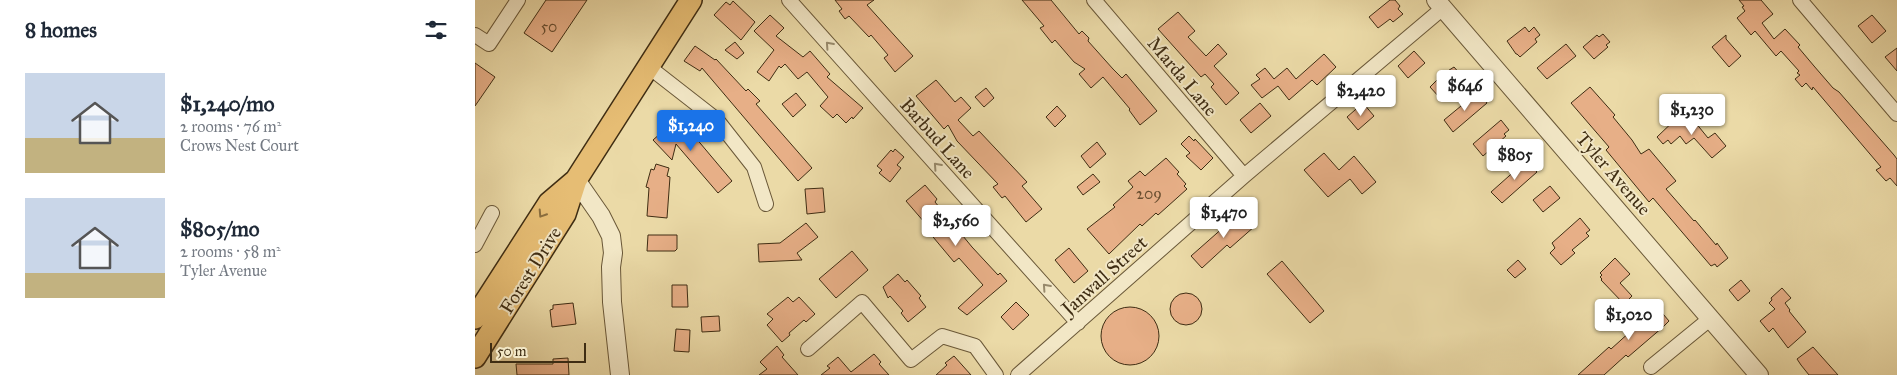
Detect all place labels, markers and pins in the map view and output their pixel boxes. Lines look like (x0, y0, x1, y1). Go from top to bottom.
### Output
pin: $646 (1435, 70, 1495, 112)
pin: $2,420 (1320, 74, 1402, 117)
pin: $1,230 (1651, 94, 1733, 136)
pin: $1,240 (650, 110, 732, 152)
pin: $805 (1485, 138, 1545, 181)
pin: $1,470 (1183, 196, 1265, 239)
pin: $2,560 (915, 204, 997, 247)
pin: $1,020 (1588, 298, 1670, 341)

